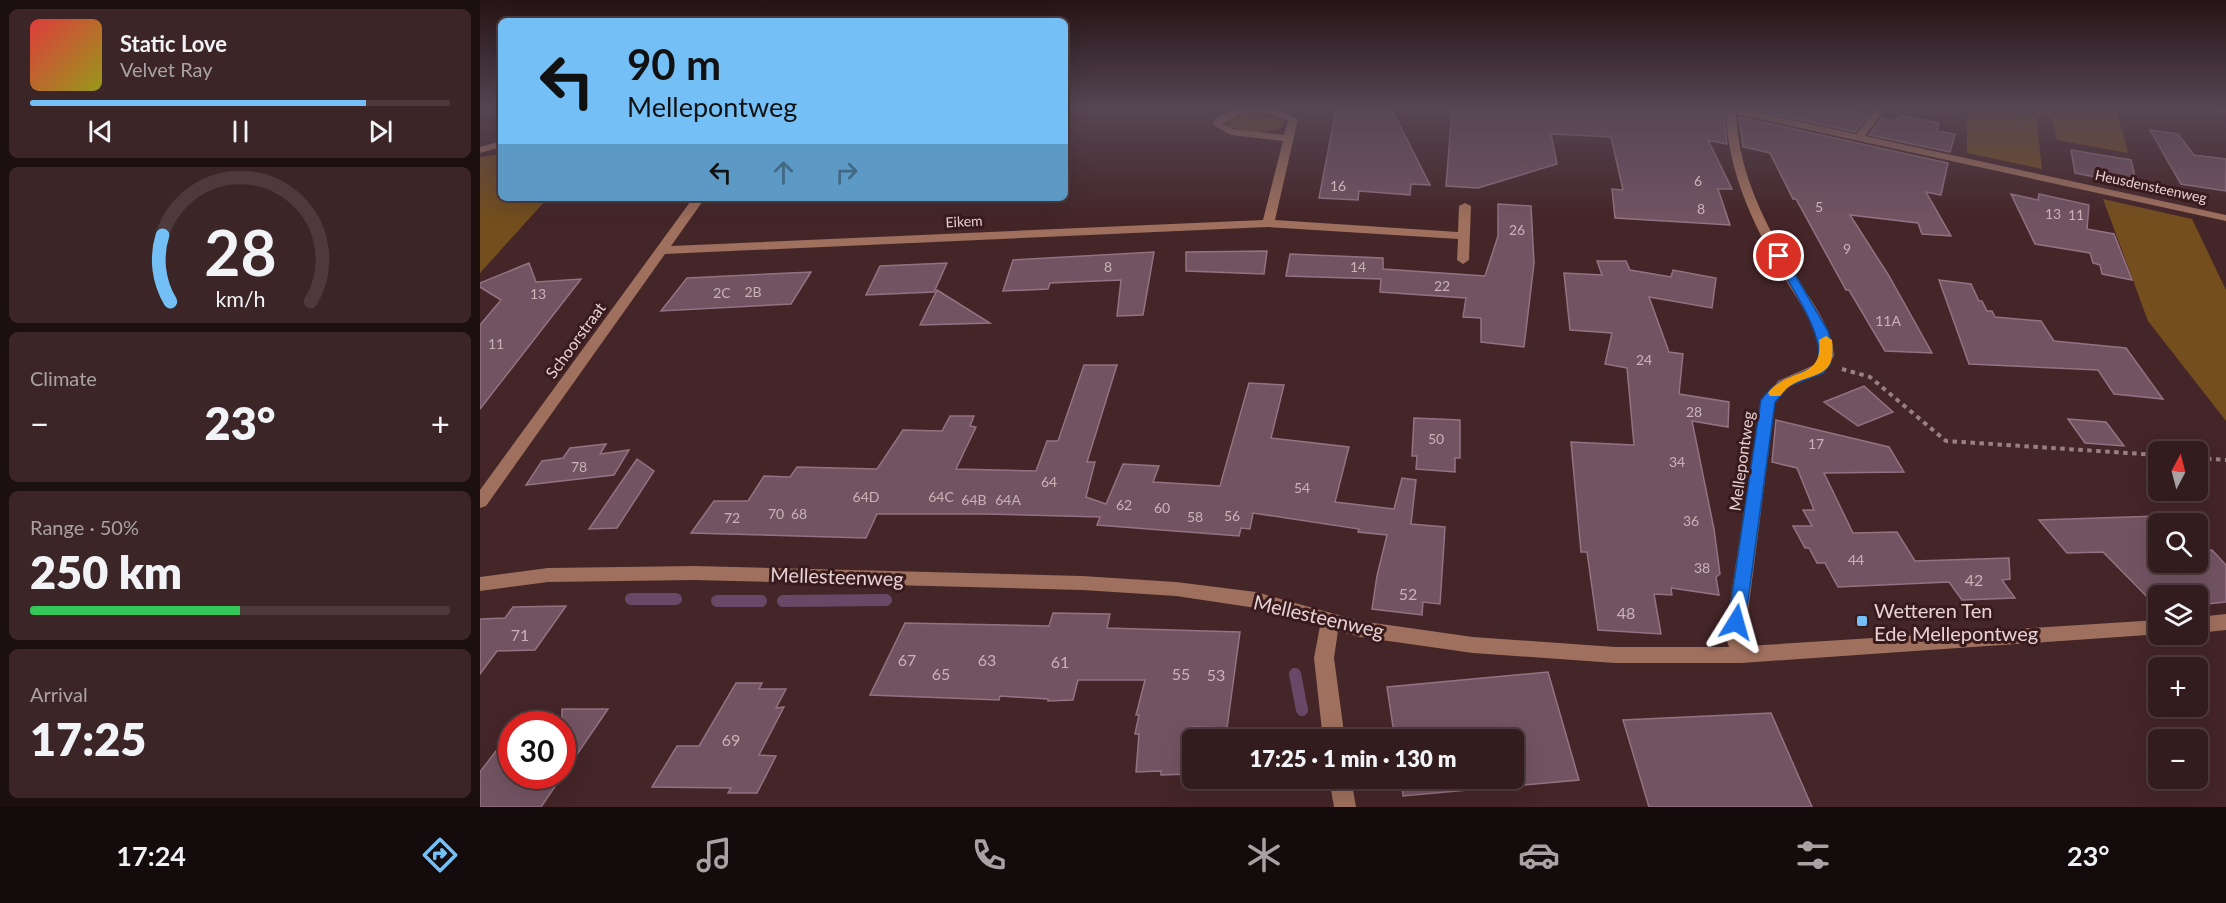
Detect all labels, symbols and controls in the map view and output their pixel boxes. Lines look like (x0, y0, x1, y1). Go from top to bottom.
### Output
text: Static Love (120, 30, 227, 57)
text: 90 m (627, 39, 721, 89)
icon: left (528, 42, 606, 120)
text: Velvet Ray (120, 57, 213, 81)
text: Mellepontweg (627, 90, 797, 123)
icon: previous (84, 115, 117, 148)
icon: pause (224, 115, 257, 148)
icon: next (364, 115, 397, 148)
icon: left (704, 156, 737, 189)
icon: ahead (767, 156, 800, 189)
icon: right (830, 156, 863, 189)
street label: Heusdensteenweg (2094, 166, 2208, 206)
house number: 6 (1694, 172, 1702, 189)
house number: 16 (1330, 177, 1346, 194)
house number: 5 (1815, 198, 1823, 215)
house number: 8 (1697, 200, 1705, 217)
house number: 13 (2045, 205, 2061, 222)
house number: 11 (2068, 206, 2084, 223)
street label: Eikem (945, 212, 983, 230)
text: 28 (204, 214, 276, 289)
house number: 26 (1509, 221, 1525, 238)
pin (1753, 230, 1804, 281)
icon: arrive (1762, 239, 1795, 272)
house number: 9 (1843, 240, 1851, 257)
house number: 8 (1104, 258, 1112, 275)
house number: 14 (1350, 258, 1366, 275)
house number: 22 (1434, 277, 1450, 294)
house number: 2B (744, 283, 762, 300)
house number: 2C (713, 284, 731, 301)
house number: 13 (530, 285, 546, 302)
text: km/h (215, 287, 265, 313)
street label: Schoorstraat (541, 298, 609, 382)
house number: 11A (1875, 312, 1901, 329)
house number: 11 (488, 335, 504, 352)
house number: 24 (1636, 351, 1652, 368)
text: Climate (30, 366, 97, 390)
text: 23° (205, 396, 275, 450)
text: − (30, 403, 49, 443)
text: + (431, 403, 450, 443)
house number: 28 (1686, 403, 1702, 420)
street label: Mellepontweg (1725, 410, 1757, 512)
house number: 50 (1428, 430, 1444, 447)
house number: 17 (1808, 435, 1824, 452)
north arrow (2148, 441, 2208, 501)
map controls (2148, 441, 2208, 789)
house number: 34 (1669, 453, 1685, 470)
house number: 78 (571, 458, 587, 475)
house number: 64 (1041, 473, 1057, 490)
house number: 54 (1294, 479, 1310, 496)
house number: 64D (853, 488, 879, 505)
house number: 64C (928, 488, 954, 505)
house number: 64B (961, 491, 987, 508)
house number: 64A (995, 491, 1021, 508)
house number: 62 (1116, 496, 1132, 513)
house number: 60 (1154, 499, 1170, 516)
house number: 70 (768, 505, 784, 522)
house number: 68 (791, 505, 807, 522)
house number: 56 (1224, 507, 1240, 524)
house number: 58 (1187, 508, 1203, 525)
house number: 72 (724, 509, 740, 526)
house number: 36 (1683, 512, 1699, 529)
button: search (2148, 513, 2208, 573)
text: Range · 50% (30, 515, 139, 539)
text: 250 km (30, 545, 182, 599)
house number: 44 (1848, 551, 1864, 568)
house number: 38 (1694, 559, 1710, 576)
street label: Mellesteenweg (770, 562, 904, 590)
house number: 42 (1965, 570, 1983, 589)
house number: 52 (1399, 584, 1417, 603)
button: layers (2148, 585, 2208, 645)
street label: Mellesteenweg (1251, 589, 1387, 643)
position arrow (1704, 590, 1768, 654)
place label: Wetteren Ten Ede Mellepontweg (1874, 598, 2038, 645)
house number: 48 (1617, 603, 1635, 622)
marker: Wetteren Ten Ede Mellepontweg (1855, 614, 1869, 628)
house number: 71 (511, 625, 529, 644)
house number: 67 (898, 650, 916, 669)
house number: 63 (978, 650, 996, 669)
house number: 61 (1051, 652, 1069, 671)
button: + (2148, 657, 2208, 717)
house number: 65 (932, 664, 950, 683)
house number: 55 (1172, 664, 1190, 683)
house number: 53 (1207, 665, 1225, 684)
text: Arrival (30, 682, 88, 706)
speed limit sign: 30 (498, 711, 576, 789)
text: 17:25 (30, 712, 146, 766)
button: − (2148, 729, 2208, 789)
house number: 69 (722, 730, 740, 749)
text: 17:25 · 1 min · 130 m (1250, 745, 1456, 772)
icon: directions (419, 834, 461, 876)
icon: music (693, 834, 735, 876)
icon: phone (968, 834, 1010, 876)
icon: climate (1243, 834, 1285, 876)
icon: car (1518, 834, 1560, 876)
icon: filters (1792, 834, 1834, 876)
text: 17:24 (116, 839, 186, 872)
text: 23° (2067, 839, 2110, 872)

